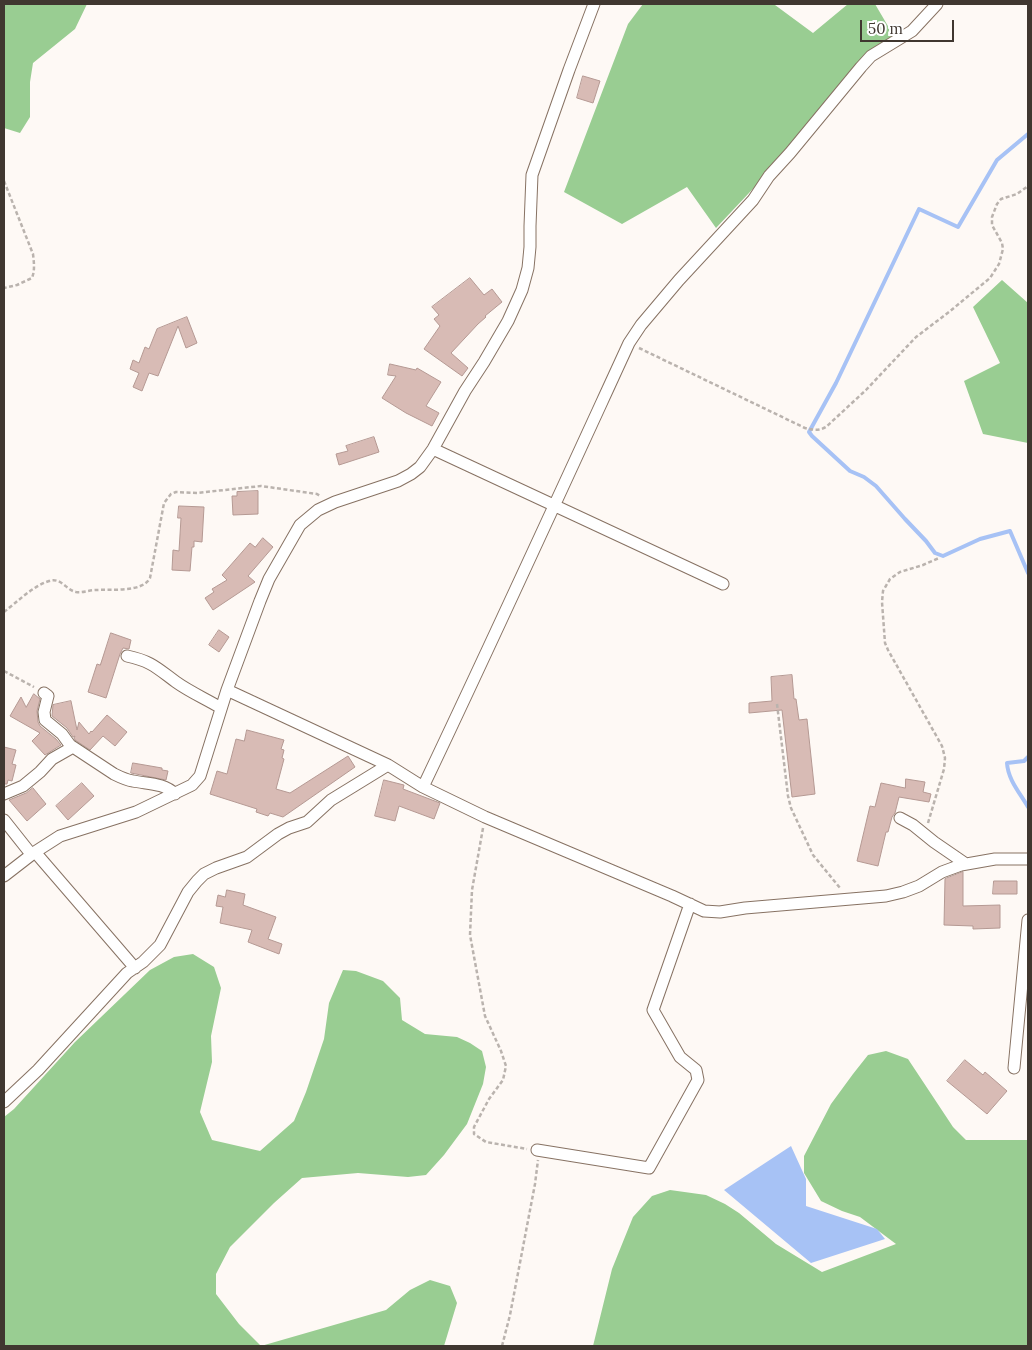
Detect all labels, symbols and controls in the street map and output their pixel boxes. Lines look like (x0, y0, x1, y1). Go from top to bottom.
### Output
scale bar (862, 10, 956, 42)
text: 50 m (868, 19, 903, 38)

